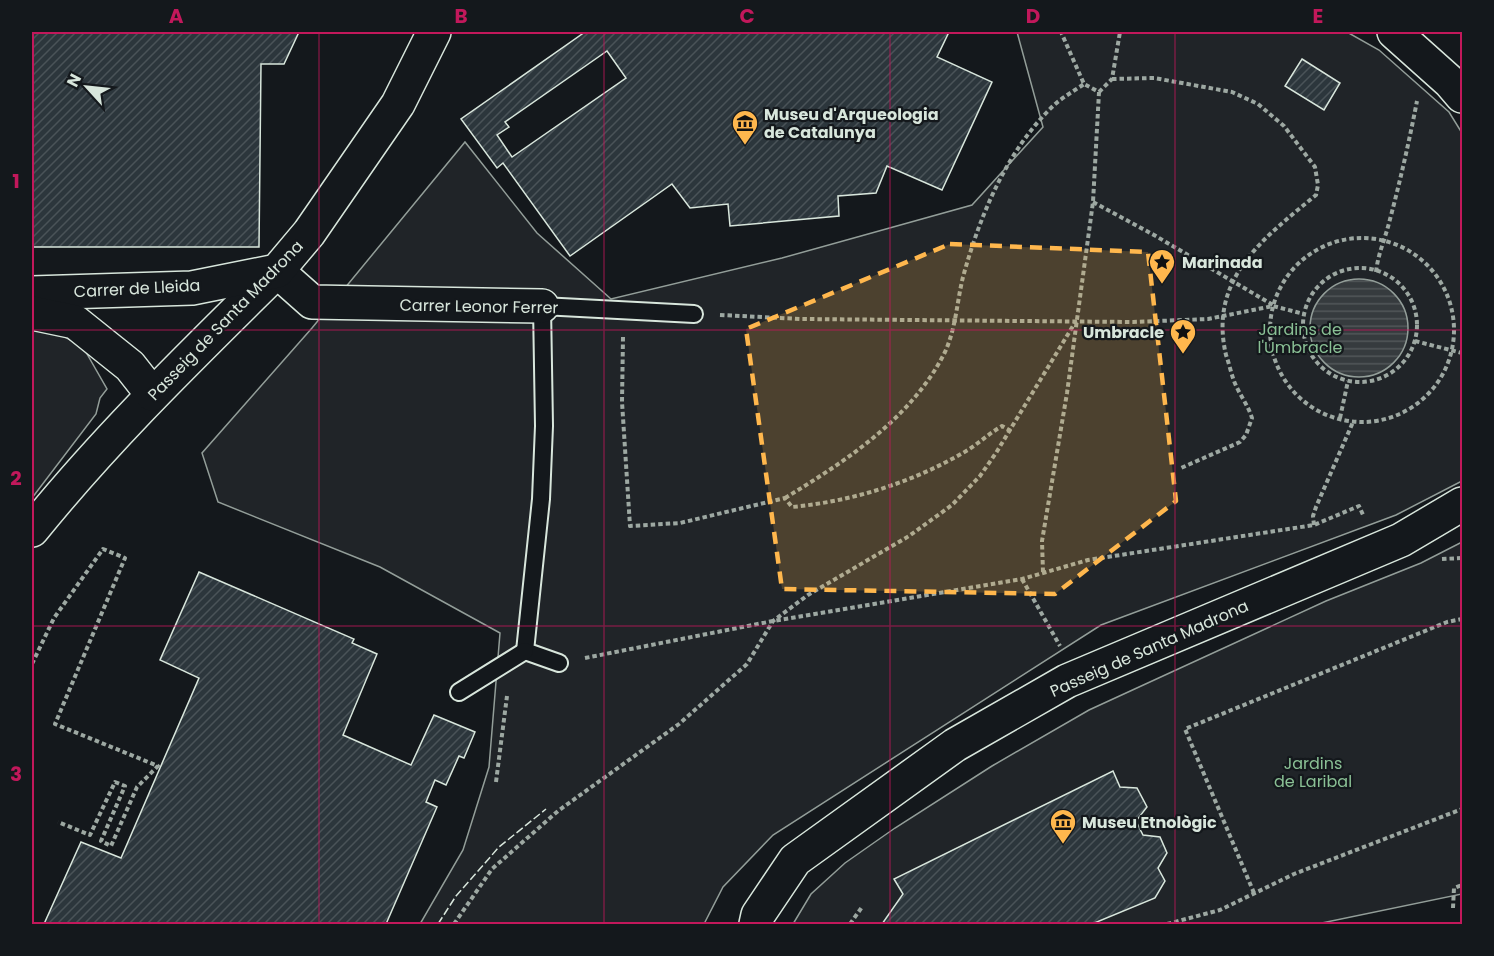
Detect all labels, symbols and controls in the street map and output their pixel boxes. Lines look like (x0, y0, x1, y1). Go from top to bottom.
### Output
text: A (169, 2, 184, 30)
text: B (454, 2, 468, 30)
text: C (739, 2, 755, 30)
text: D (1026, 2, 1040, 30)
text: E (1313, 2, 1323, 30)
north arrow (57, 57, 117, 117)
text: N (61, 70, 87, 91)
place label: Museu d'Arqueologia de Catalunya (764, 103, 939, 144)
museum icon: Museu d'Arqueologia de Catalunya (730, 108, 760, 146)
text: 1 (12, 167, 20, 195)
street label: Passeig de Santa Madrona (142, 235, 308, 406)
place icon: Marinada (1147, 247, 1177, 285)
place label: Marinada (1182, 251, 1263, 274)
street label: Carrer de Lleida (73, 274, 201, 303)
street label: Carrer Leonor Ferrer (399, 294, 559, 319)
place icon: Umbracle (1168, 317, 1198, 355)
park label: Jardins de l'Umbracle (1258, 318, 1343, 359)
place label: Umbracle (1083, 321, 1164, 344)
text: 2 (10, 464, 22, 492)
street label: Passeig de Santa Madrona (1046, 594, 1252, 703)
park label: Jardins de Laribal (1274, 752, 1352, 793)
text: 3 (10, 760, 22, 788)
museum icon: Museu Etnològic (1048, 807, 1078, 845)
place label: Museu Etnològic (1082, 811, 1217, 834)

